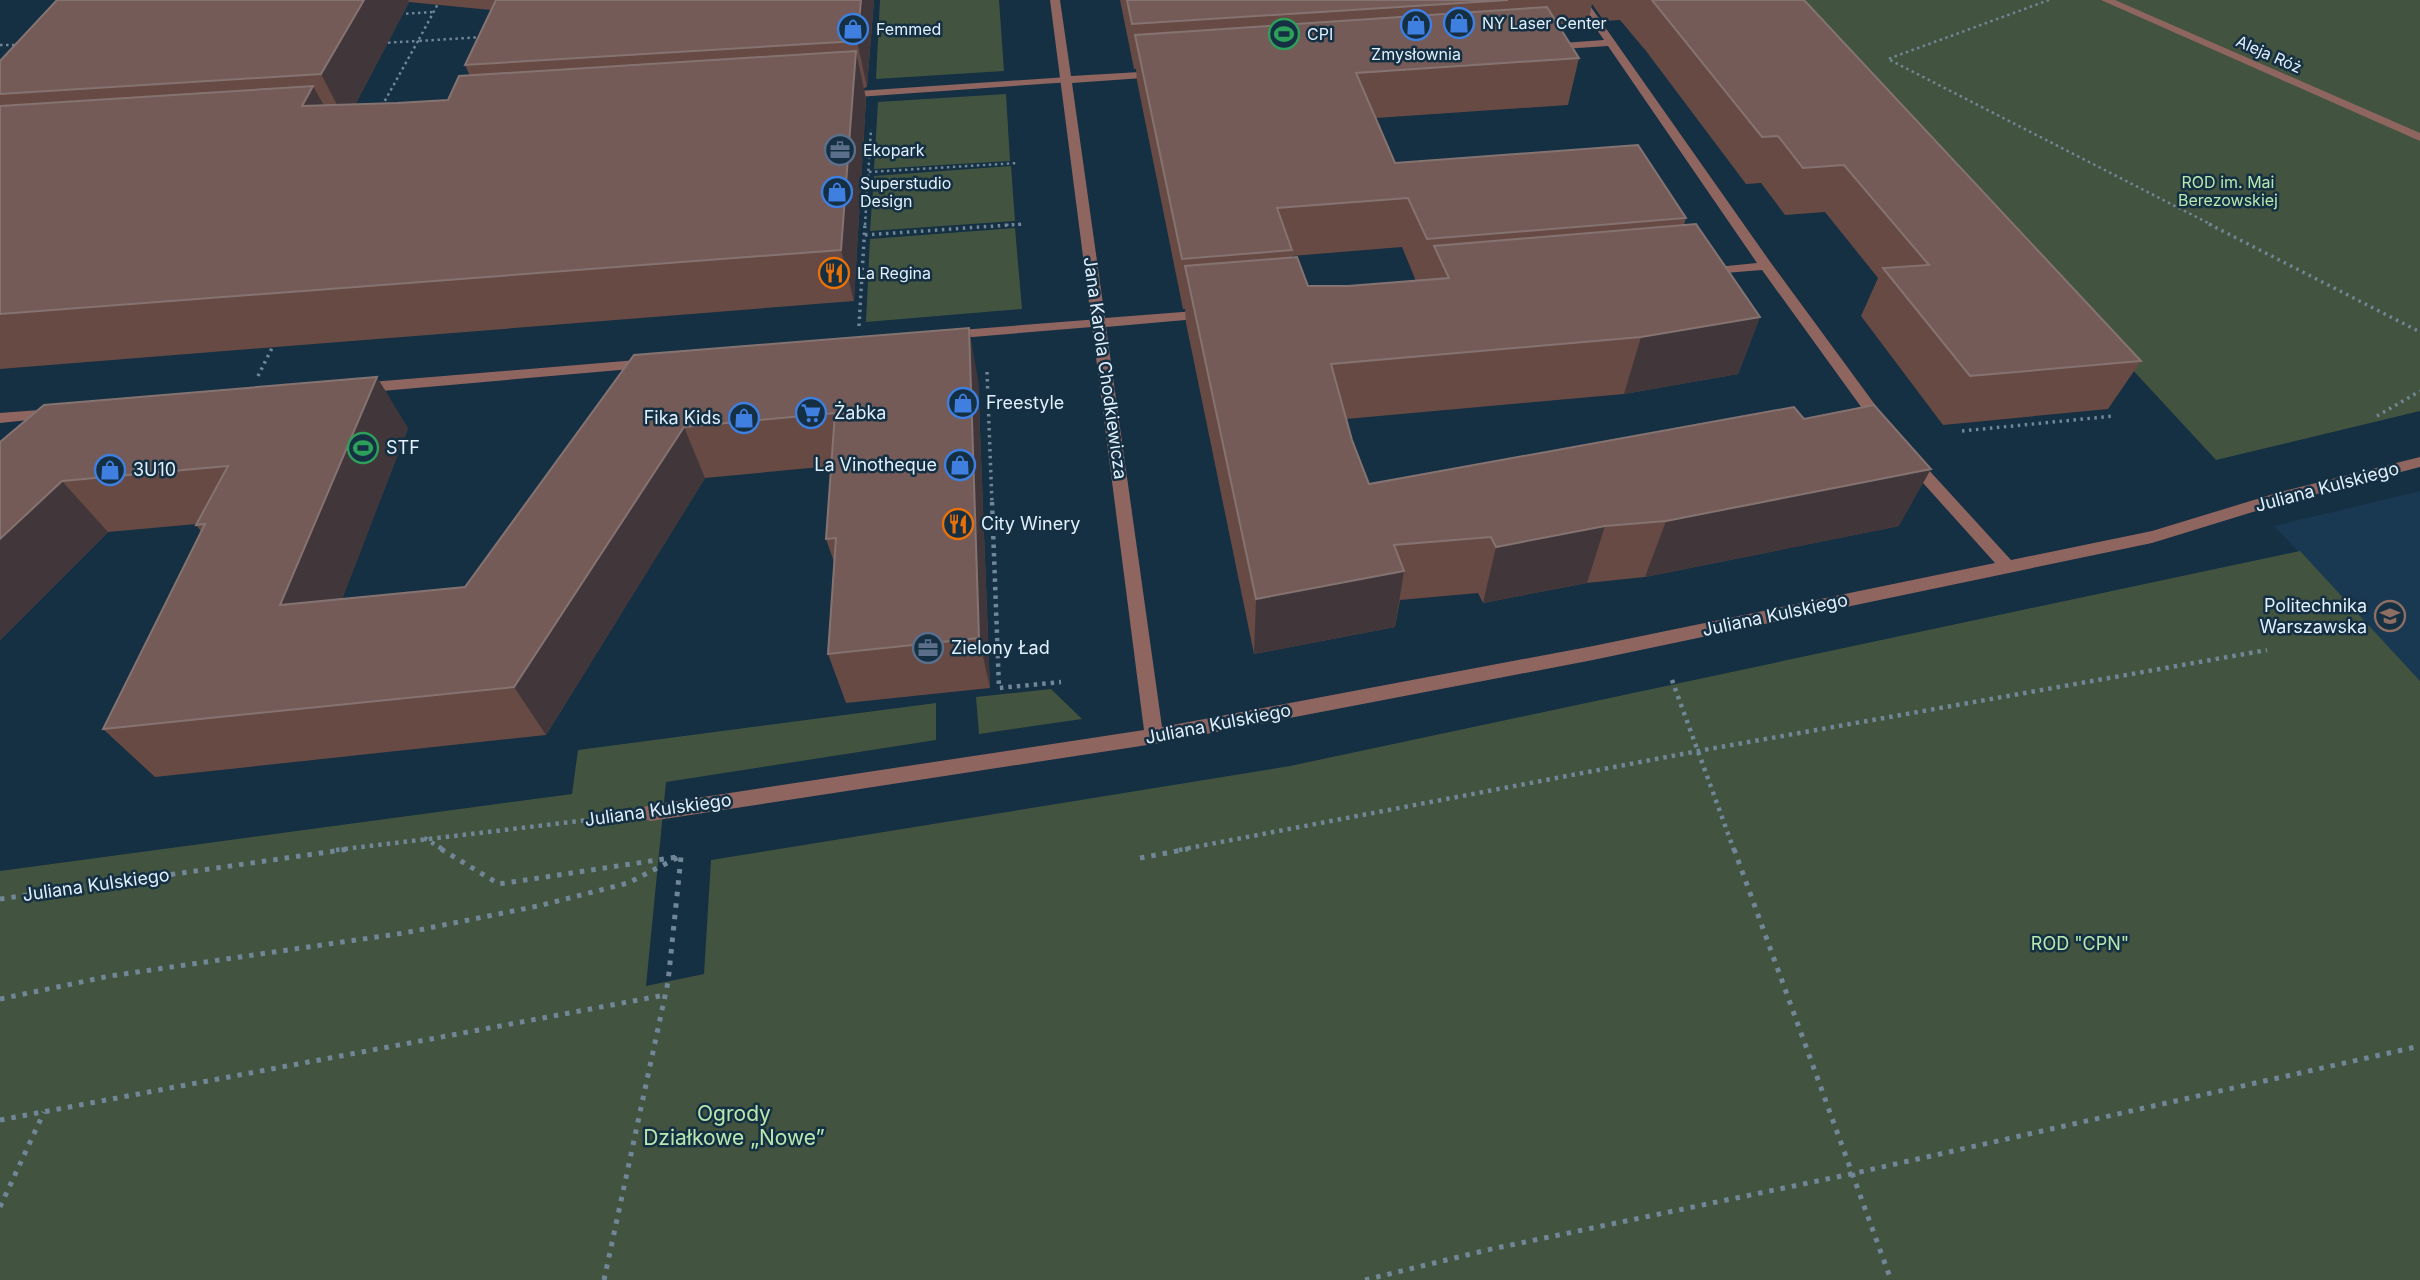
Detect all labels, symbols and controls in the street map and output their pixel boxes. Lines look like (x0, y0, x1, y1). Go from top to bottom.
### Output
shop icon: NY Laser Center (1442, 6, 1476, 40)
shop icon: Zmysłownia (1399, 8, 1433, 42)
shop icon: Femmed (836, 12, 870, 46)
place label: NY Laser Center (1482, 13, 1607, 33)
sports icon: CPI (1267, 17, 1301, 51)
place label: Femmed (876, 19, 941, 39)
place label: CPI (1307, 24, 1333, 44)
street label: Aleja Róż (2233, 31, 2305, 77)
place label: Zmysłownia (1371, 44, 1461, 64)
office icon: Ekopark (823, 133, 857, 167)
place label: Ekopark (863, 140, 925, 160)
park label: ROD im. Mai Berezowskiej (2178, 172, 2278, 210)
place label: Superstudio Design (860, 173, 951, 211)
shop icon: Superstudio Design (820, 175, 854, 209)
street label: Jana Karola Chodkiewicza (1079, 255, 1132, 480)
restaurant icon: La Regina (817, 256, 851, 290)
place label: La Regina (857, 263, 931, 283)
shop icon: Freestyle (946, 386, 980, 420)
place label: Freestyle (986, 392, 1064, 413)
supermarket icon: Żabka (794, 396, 828, 430)
shop icon: Fika Kids (727, 401, 761, 435)
place label: Żabka (834, 401, 886, 423)
place label: Fika Kids (644, 407, 721, 428)
sports icon: STF (346, 431, 380, 465)
place label: STF (386, 437, 420, 458)
shop icon: La Vinotheque (943, 448, 977, 482)
shop icon: 3U10 (93, 453, 127, 487)
place label: La Vinotheque (814, 454, 937, 475)
street label: Juliana Kulskiego (2253, 457, 2401, 516)
place label: 3U10 (133, 459, 176, 480)
restaurant icon: City Winery (941, 507, 975, 541)
place label: City Winery (981, 513, 1080, 534)
street label: Juliana Kulskiego (1700, 589, 1850, 640)
place label: Politechnika Warszawska (2260, 595, 2367, 637)
school or university icon: Politechnika Warszawska (2373, 599, 2407, 633)
office icon: Zielony Ład (911, 631, 945, 665)
place label: Zielony Ład (951, 637, 1050, 658)
street label: Juliana Kulskiego (1143, 699, 1293, 748)
street label: Juliana Kulskiego (583, 789, 733, 830)
street label: Juliana Kulskiego (21, 864, 171, 905)
park label: ROD "CPN" (2031, 933, 2129, 954)
park label: Ogrody Działkowe „Nowe” (643, 1101, 825, 1150)

